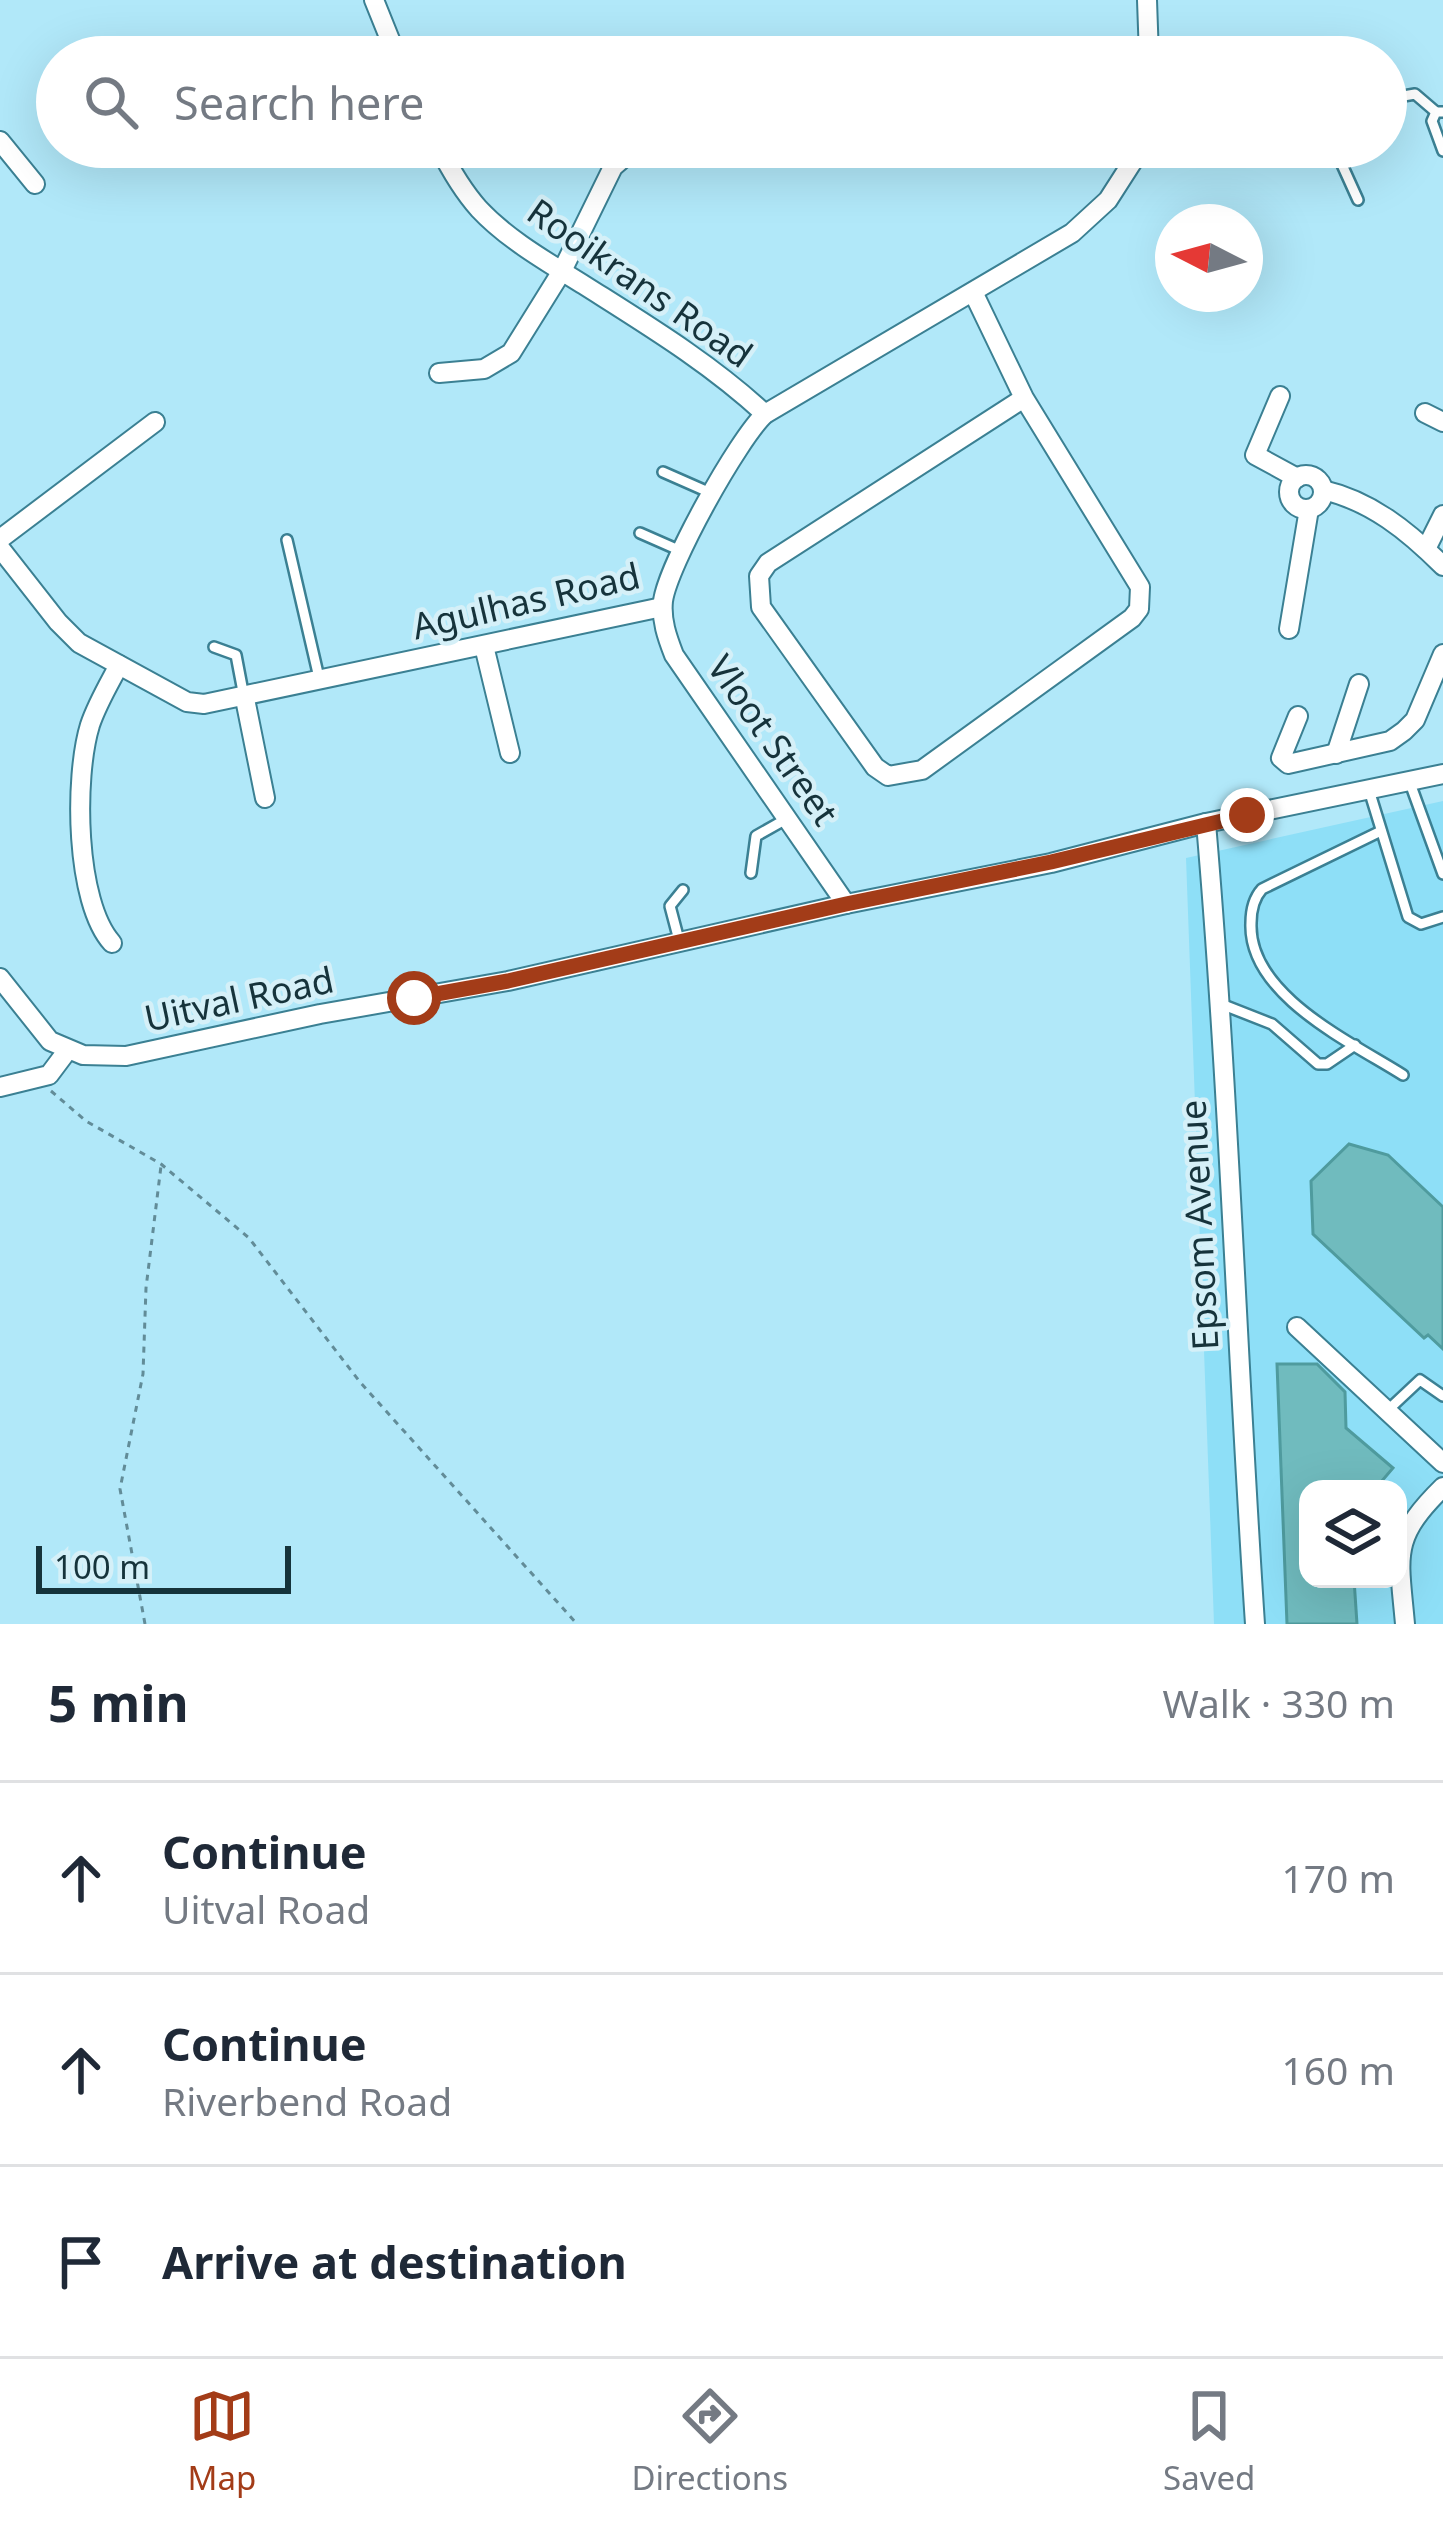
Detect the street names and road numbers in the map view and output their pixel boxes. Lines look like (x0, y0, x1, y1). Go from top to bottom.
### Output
street label: Rooikrans Road (518, 187, 763, 378)
street label: Agulhas Road (407, 551, 645, 651)
street label: Vloot Street (697, 645, 850, 835)
street label: Uitval Road (140, 955, 338, 1042)
street label: Epsom Avenue (1167, 1099, 1230, 1351)

